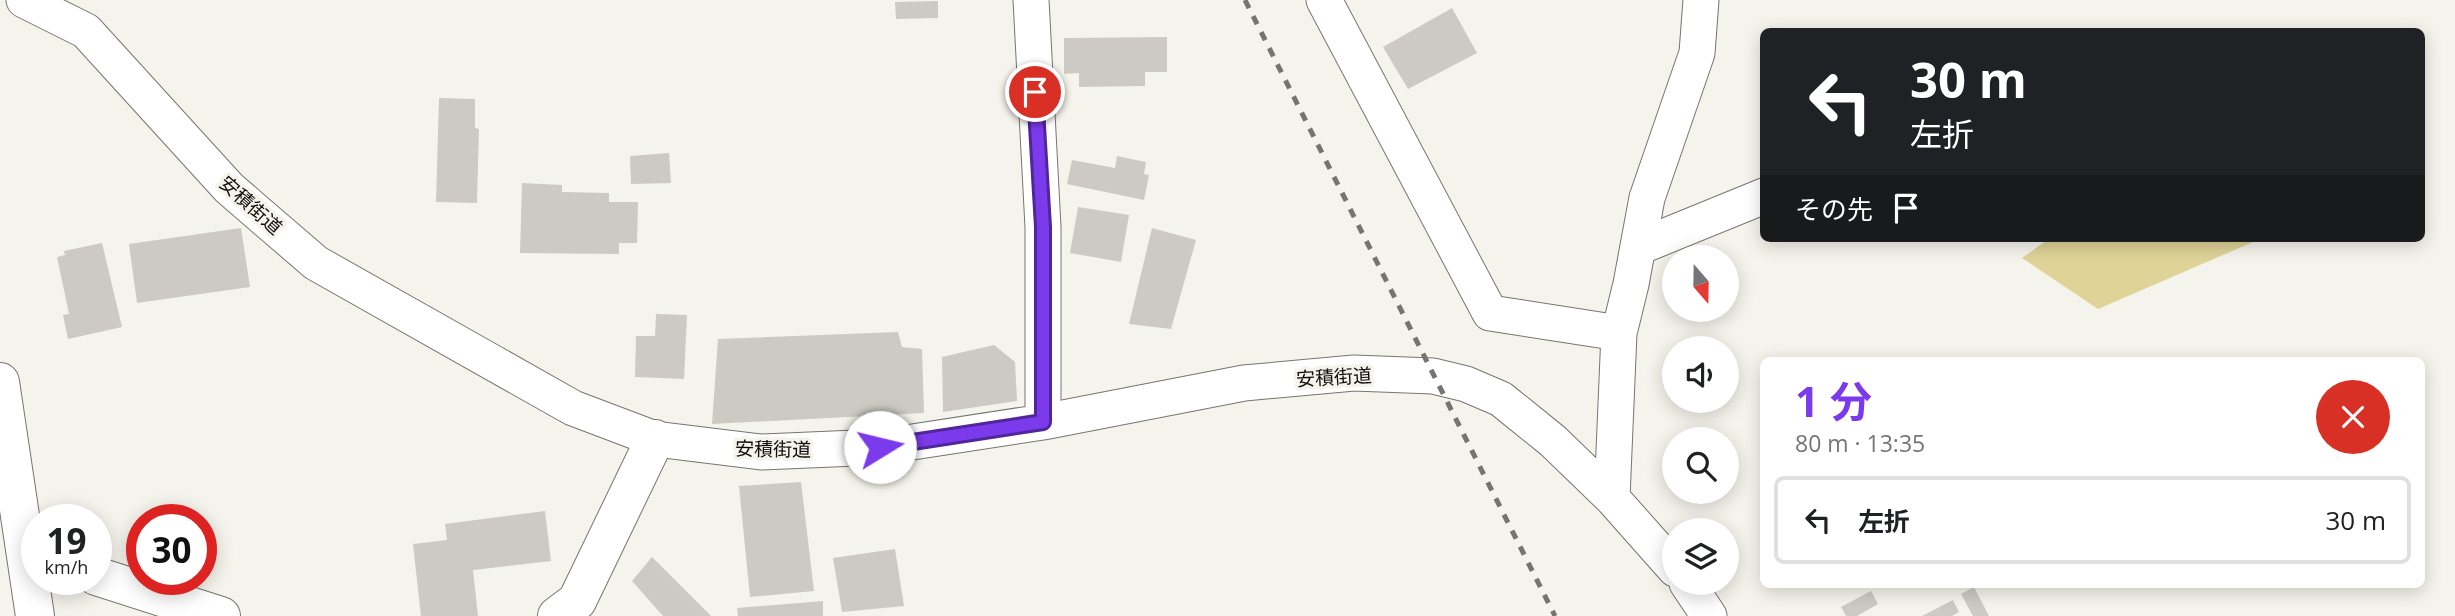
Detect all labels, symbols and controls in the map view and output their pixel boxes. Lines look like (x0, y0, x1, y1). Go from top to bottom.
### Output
text: 30 m (1910, 46, 2027, 112)
icon: left (1795, 56, 1886, 147)
pin (1005, 62, 1065, 122)
icon: arrive (1016, 73, 1054, 111)
text: 左折 (1910, 112, 1974, 155)
street label: 安積街道 (214, 170, 288, 240)
icon: arrive (1887, 189, 1925, 227)
text: その先 (1795, 191, 1873, 227)
north arrow (1662, 245, 1740, 322)
map controls (1662, 245, 1739, 595)
button: sound (1662, 336, 1739, 413)
street label: 安積街道 (1295, 362, 1373, 392)
text: 1 分 (1795, 372, 1872, 429)
button: close (2316, 380, 2390, 454)
position arrow (843, 410, 917, 484)
button: search (1662, 427, 1739, 504)
text: 80 m · 13:35 (1795, 427, 1925, 459)
street label: 安積街道 (735, 435, 811, 463)
icon: left (1799, 501, 1837, 539)
text: 30 m (2325, 502, 2386, 538)
text: 左折 (1858, 503, 1910, 539)
speed limit sign: 30 (126, 504, 217, 595)
text: 19 (46, 517, 87, 564)
button: layers (1662, 518, 1739, 595)
text: km/h (45, 555, 88, 579)

